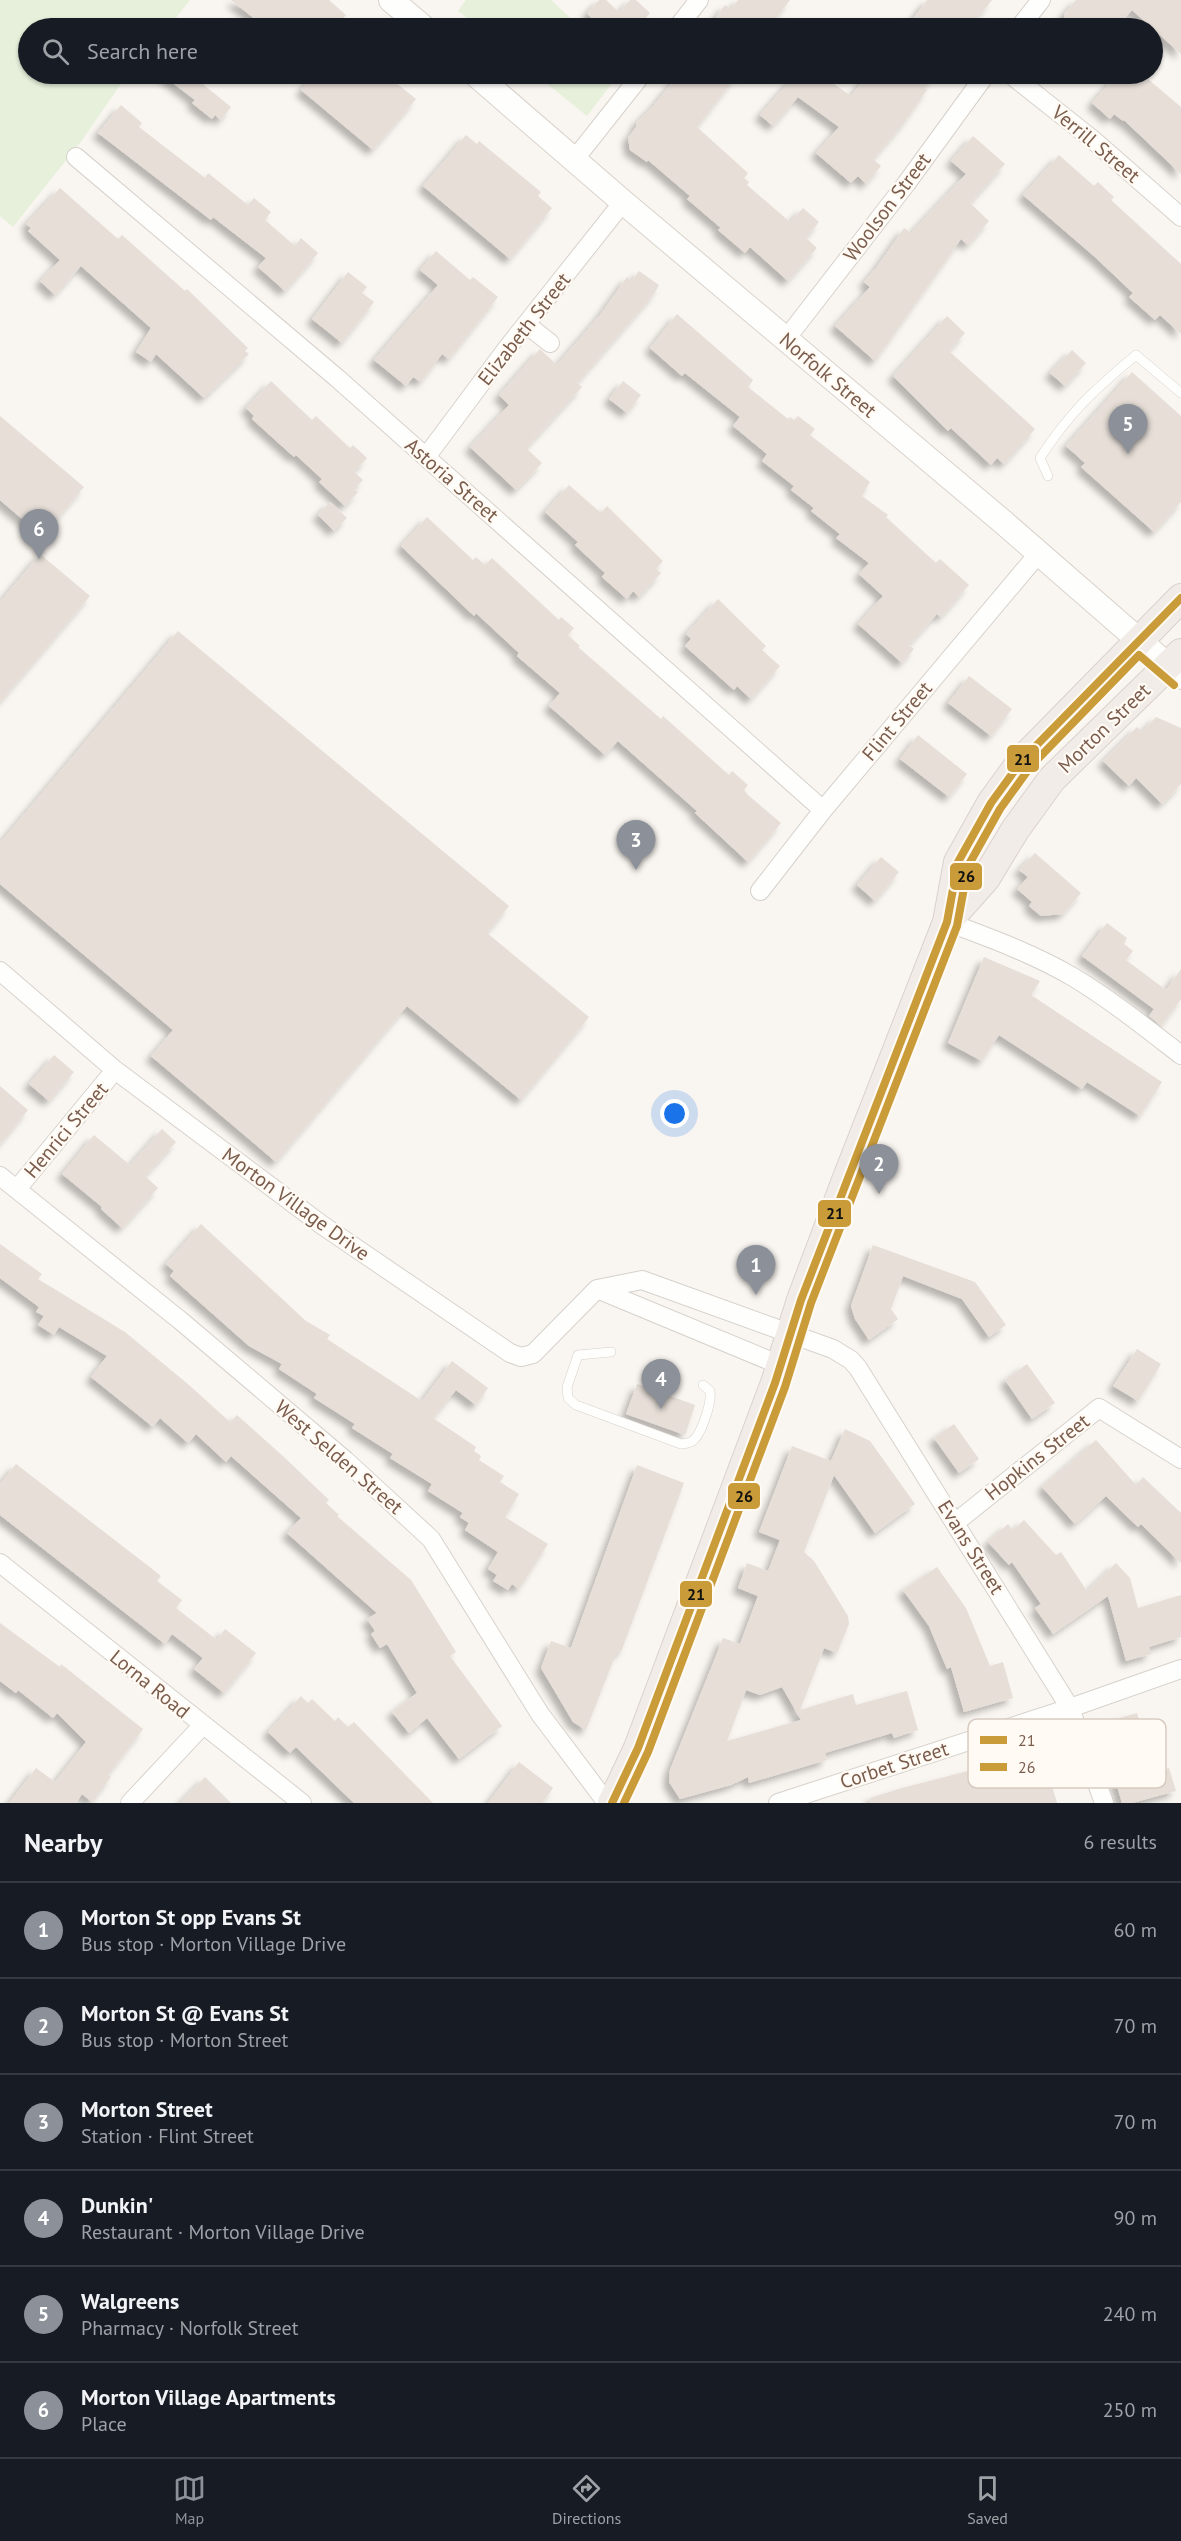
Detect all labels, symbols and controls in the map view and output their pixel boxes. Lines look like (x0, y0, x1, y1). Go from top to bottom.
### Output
search box (18, 18, 1163, 84)
icon: search (39, 35, 72, 68)
text: Search here (87, 37, 198, 65)
street label: Verrill Street (1046, 99, 1146, 189)
street label: Woolson Street (838, 147, 936, 267)
street label: Elizabeth Street (472, 267, 576, 391)
street label: Norfolk Street (774, 327, 882, 423)
pin: 5 (1108, 404, 1148, 454)
street label: Astoria Street (400, 432, 504, 528)
pin: 6 (20, 510, 58, 559)
street label: Flint Street (856, 676, 938, 766)
street label: Morton Street (1052, 677, 1156, 779)
line badge: 21 (1006, 744, 1040, 773)
text: 21 (1014, 749, 1032, 769)
pin: 3 (616, 820, 656, 870)
line badge: 26 (949, 862, 983, 891)
text: 26 (957, 866, 975, 886)
street label: Henrici Street (18, 1076, 114, 1183)
your location (660, 1099, 689, 1128)
street label: Morton Village Drive (217, 1142, 375, 1266)
pin: 2 (860, 1144, 898, 1194)
line badge: 21 (817, 1199, 852, 1228)
text: 21 (826, 1203, 844, 1223)
pin: 1 (736, 1246, 776, 1295)
pin: 4 (642, 1360, 680, 1409)
street label: West Selden Street (270, 1394, 409, 1520)
street label: Hopkins Street (979, 1408, 1095, 1506)
line badge: 26 (727, 1482, 761, 1510)
text: 26 (735, 1486, 753, 1506)
street label: Evans Street (932, 1495, 1010, 1599)
line badge: 21 (679, 1580, 713, 1608)
text: 21 (687, 1584, 705, 1604)
street label: Lorna Road (105, 1644, 195, 1724)
legend (968, 1719, 1166, 1788)
text: 21 (1018, 1730, 1035, 1750)
street label: Corbet Street (837, 1735, 952, 1795)
text: 26 (1018, 1757, 1035, 1777)
text: Nearby (24, 1826, 102, 1859)
text: 6 results (1084, 1829, 1157, 1855)
text: Morton St opp Evans St (81, 1903, 301, 1931)
text: 1 (38, 1917, 49, 1943)
text: 60 m (1114, 1917, 1157, 1943)
text: Bus stop · Morton Village Drive (81, 1931, 346, 1957)
text: Morton St @ Evans St (81, 1999, 289, 2027)
text: 2 (38, 2013, 49, 2039)
text: 70 m (1114, 2013, 1157, 2039)
text: Bus stop · Morton Street (81, 2027, 288, 2053)
text: Morton Street (81, 2095, 213, 2123)
text: 3 (38, 2109, 49, 2135)
text: 70 m (1114, 2109, 1157, 2135)
text: Station · Flint Street (81, 2123, 254, 2149)
text: Dunkin' (81, 2191, 153, 2219)
text: 4 (38, 2205, 49, 2231)
text: 90 m (1114, 2205, 1157, 2231)
text: Restaurant · Morton Village Drive (81, 2219, 365, 2245)
text: Walgreens (81, 2287, 179, 2315)
text: 5 (38, 2301, 49, 2327)
text: 240 m (1103, 2301, 1157, 2327)
text: Pharmacy · Norfolk Street (81, 2315, 299, 2341)
text: Morton Village Apartments (81, 2383, 336, 2411)
text: 6 (38, 2397, 49, 2423)
text: 250 m (1103, 2397, 1157, 2423)
text: Place (81, 2411, 127, 2437)
tab: Map (173, 2472, 206, 2528)
tab: Directions (552, 2472, 621, 2528)
tab: Saved (967, 2472, 1008, 2528)

